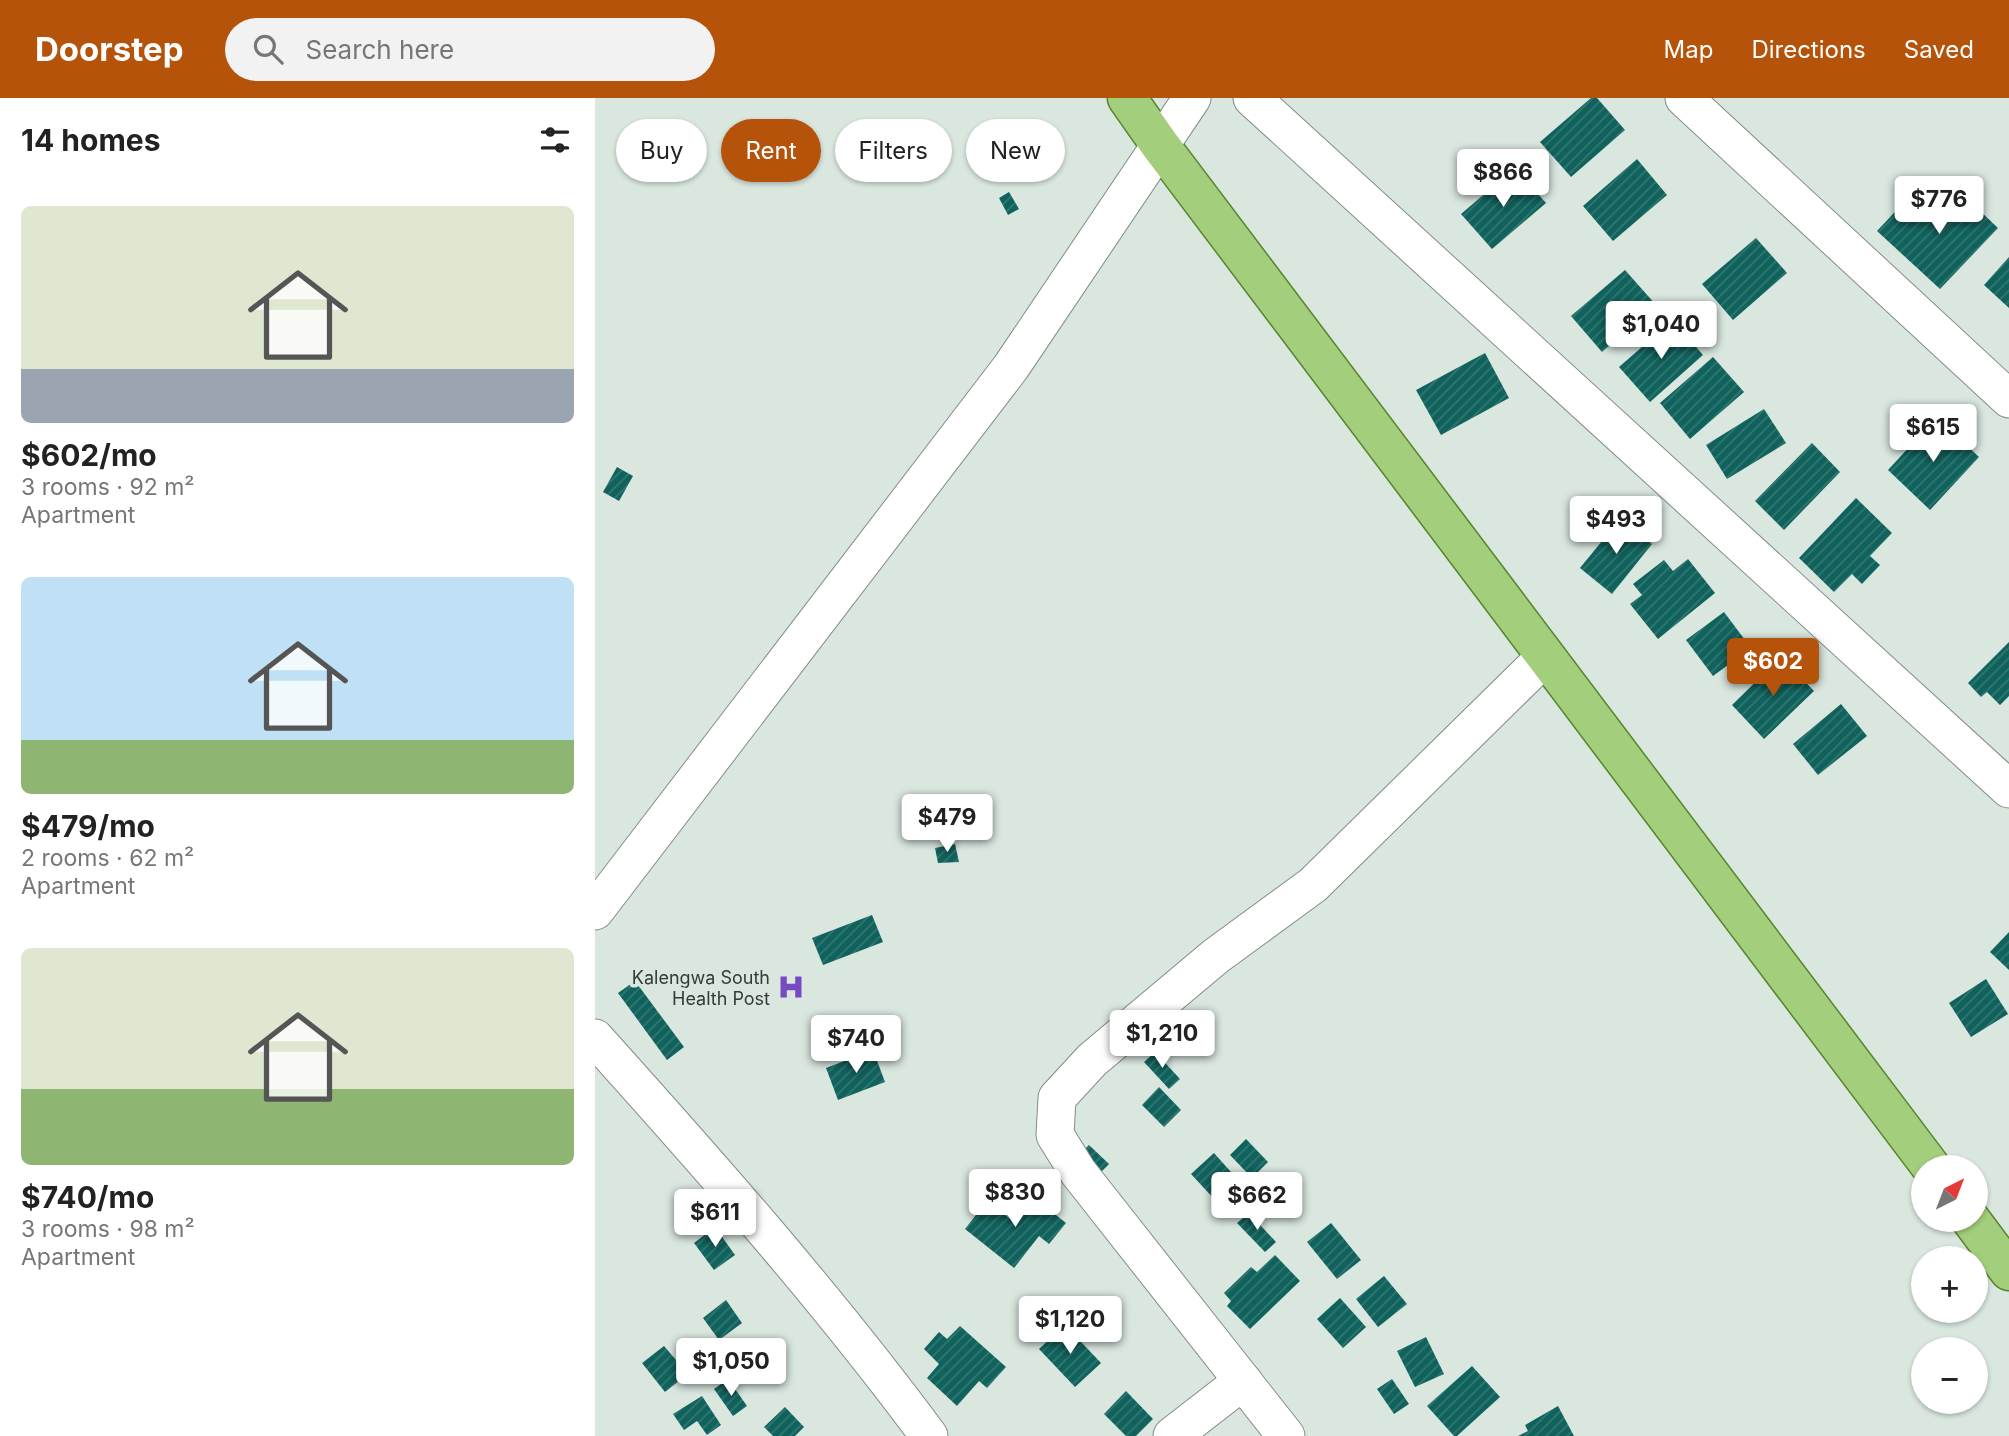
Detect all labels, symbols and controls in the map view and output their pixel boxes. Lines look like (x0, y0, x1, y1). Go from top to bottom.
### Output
search box (225, 18, 715, 81)
text: Doorstep (35, 29, 183, 69)
icon: search (249, 30, 287, 68)
text: Search here (305, 34, 454, 65)
text: Map (1664, 35, 1713, 64)
text: Directions (1751, 35, 1866, 64)
text: Saved (1904, 35, 1974, 64)
chip: Buy (616, 119, 707, 182)
chip: Rent (721, 119, 821, 182)
chip: Filters (835, 119, 952, 182)
chip: New (966, 119, 1065, 182)
icon: filters (536, 121, 574, 159)
text: 14 homes (21, 122, 160, 158)
pin: $866 (1462, 150, 1544, 209)
text: $866 (1473, 158, 1533, 186)
pin: $776 (1898, 176, 1980, 236)
text: $776 (1911, 185, 1967, 213)
icon: home (235, 252, 361, 378)
pin: $1,040 (1604, 302, 1718, 361)
text: $1,040 (1622, 310, 1700, 338)
pin: $615 (1892, 404, 1974, 464)
text: $615 (1906, 413, 1960, 441)
text: $602/mo (21, 437, 157, 473)
text: 3 rooms · 92 m² (21, 473, 194, 501)
pin: $493 (1575, 496, 1657, 556)
text: Apartment (21, 501, 135, 529)
text: $493 (1586, 505, 1646, 533)
icon: home (235, 623, 361, 749)
pin: $602 (1732, 638, 1814, 698)
text: $602 (1743, 647, 1803, 675)
pin: $479 (906, 794, 988, 854)
text: $479 (918, 803, 976, 831)
text: $479/mo (21, 808, 155, 844)
text: 2 rooms · 62 m² (21, 844, 194, 872)
text: Apartment (21, 872, 135, 900)
place label: Kalengwa South Health Post (632, 967, 770, 1009)
hospital icon: Kalengwa South Health Post (776, 972, 806, 1002)
icon: home (235, 994, 361, 1120)
pin: $1,210 (1105, 1010, 1219, 1070)
pin: $740 (815, 1016, 897, 1075)
text: $1,210 (1126, 1019, 1198, 1047)
text: $740 (827, 1024, 885, 1052)
north arrow (1911, 1155, 1988, 1232)
map controls (1911, 1155, 1988, 1414)
pin: $830 (974, 1170, 1056, 1229)
pin: $662 (1216, 1172, 1298, 1232)
text: $830 (985, 1178, 1045, 1206)
text: $740/mo (21, 1179, 154, 1215)
text: $662 (1227, 1181, 1287, 1209)
pin: $611 (674, 1190, 756, 1249)
text: $611 (690, 1198, 740, 1226)
text: 3 rooms · 98 m² (21, 1215, 195, 1243)
text: Apartment (21, 1243, 135, 1271)
button: + (1911, 1246, 1988, 1323)
pin: $1,120 (1013, 1296, 1127, 1356)
text: $1,120 (1035, 1305, 1105, 1333)
button: − (1911, 1337, 1988, 1414)
pin: $1,050 (674, 1338, 788, 1398)
text: $1,050 (692, 1347, 770, 1375)

